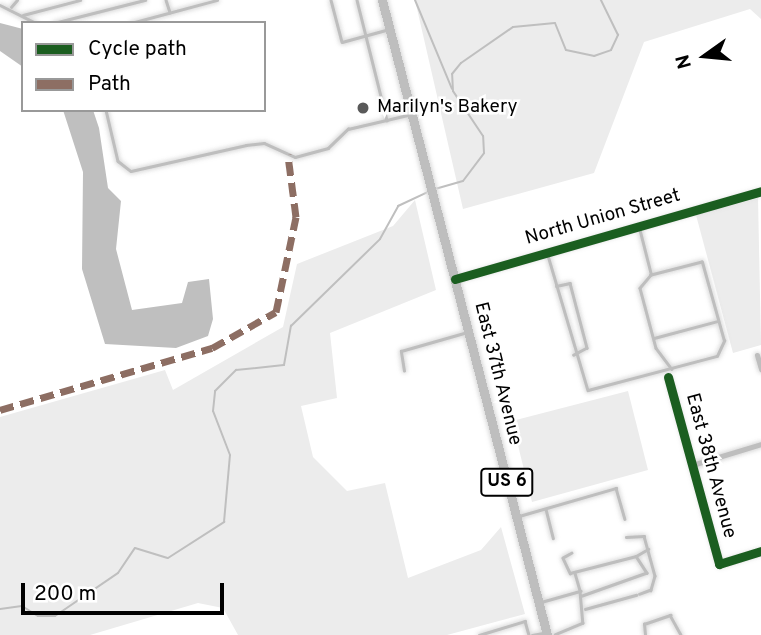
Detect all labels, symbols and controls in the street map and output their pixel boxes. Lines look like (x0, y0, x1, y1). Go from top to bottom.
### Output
legend (21, 21, 266, 112)
north arrow (670, 21, 740, 91)
text: Cycle path (88, 36, 187, 63)
text: N (671, 52, 698, 71)
text: Path (88, 71, 131, 98)
place label: Marilyn's Bakery (377, 97, 518, 119)
marker: Marilyn's Bakery (355, 100, 371, 116)
street label: North Union Street (523, 185, 683, 251)
street label: East 37th Avenue (468, 300, 526, 448)
street label: East 38th Avenue (680, 391, 740, 541)
road number: US 6 (479, 468, 535, 496)
scale bar (24, 568, 228, 612)
text: 200 m (34, 581, 96, 608)

